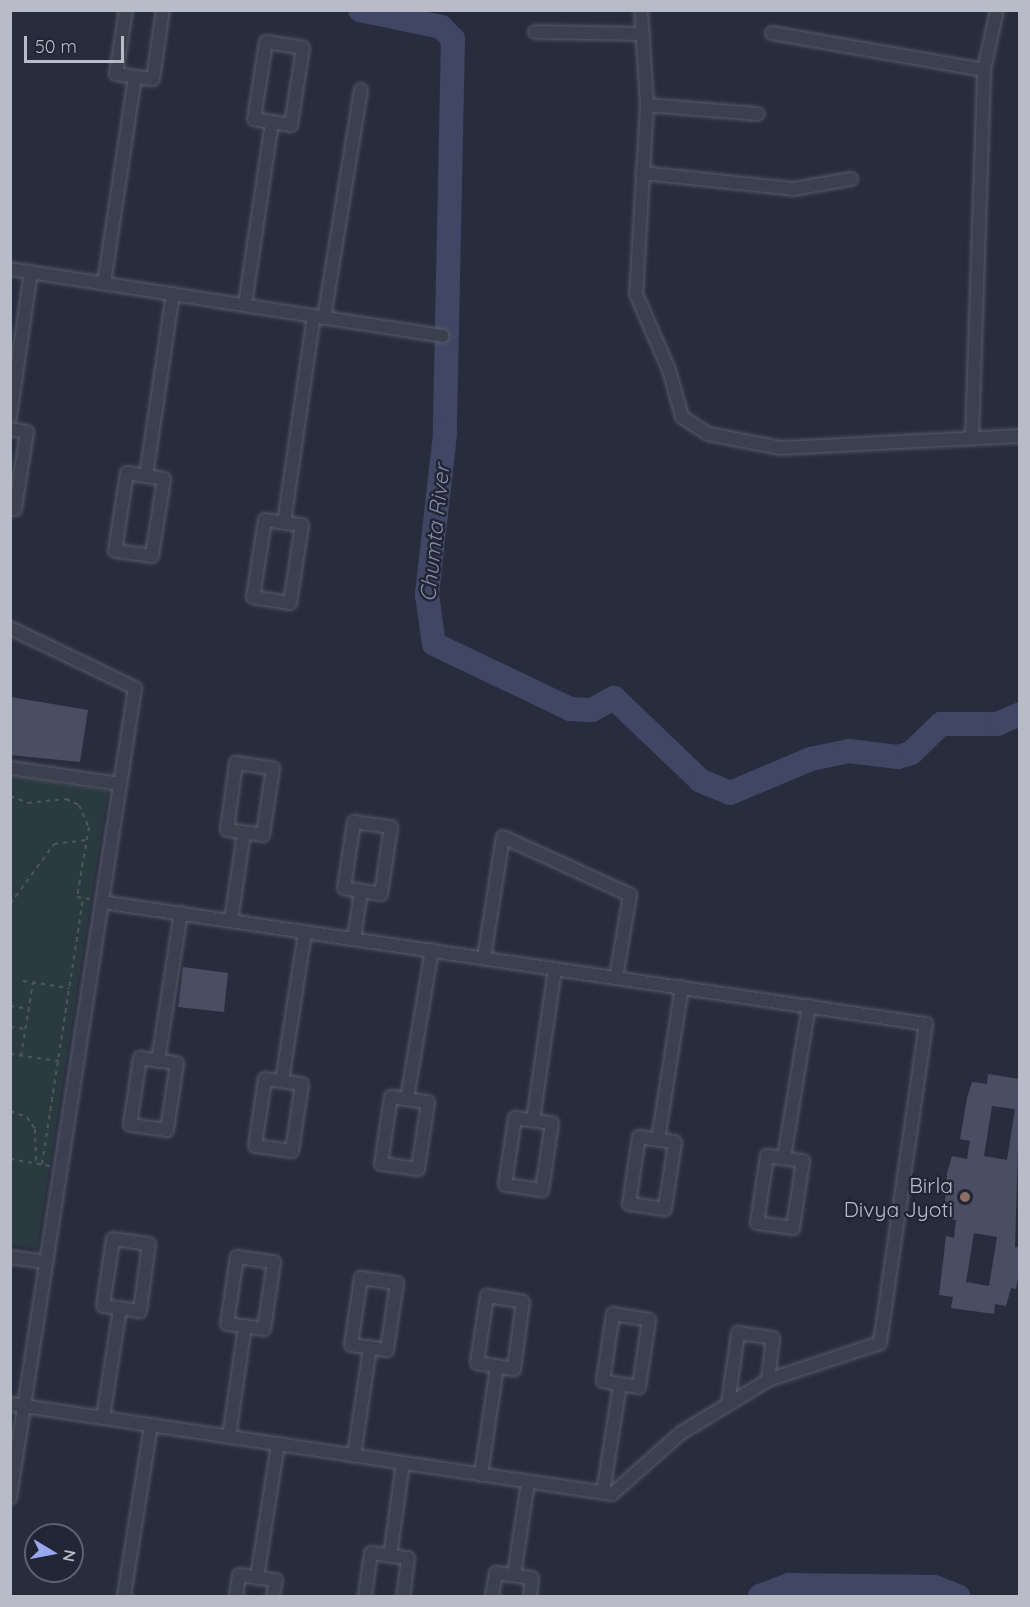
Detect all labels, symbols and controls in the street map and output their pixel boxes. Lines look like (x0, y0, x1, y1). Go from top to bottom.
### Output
scale bar (27, 24, 128, 62)
text: 50 m (35, 35, 77, 58)
water label: Chumta River (415, 463, 455, 603)
place label: Birla Divya Jyoti (844, 1172, 953, 1222)
marker: Birla Divya Jyoti (958, 1190, 972, 1204)
north arrow (24, 1523, 84, 1583)
text: N (59, 1548, 81, 1563)

